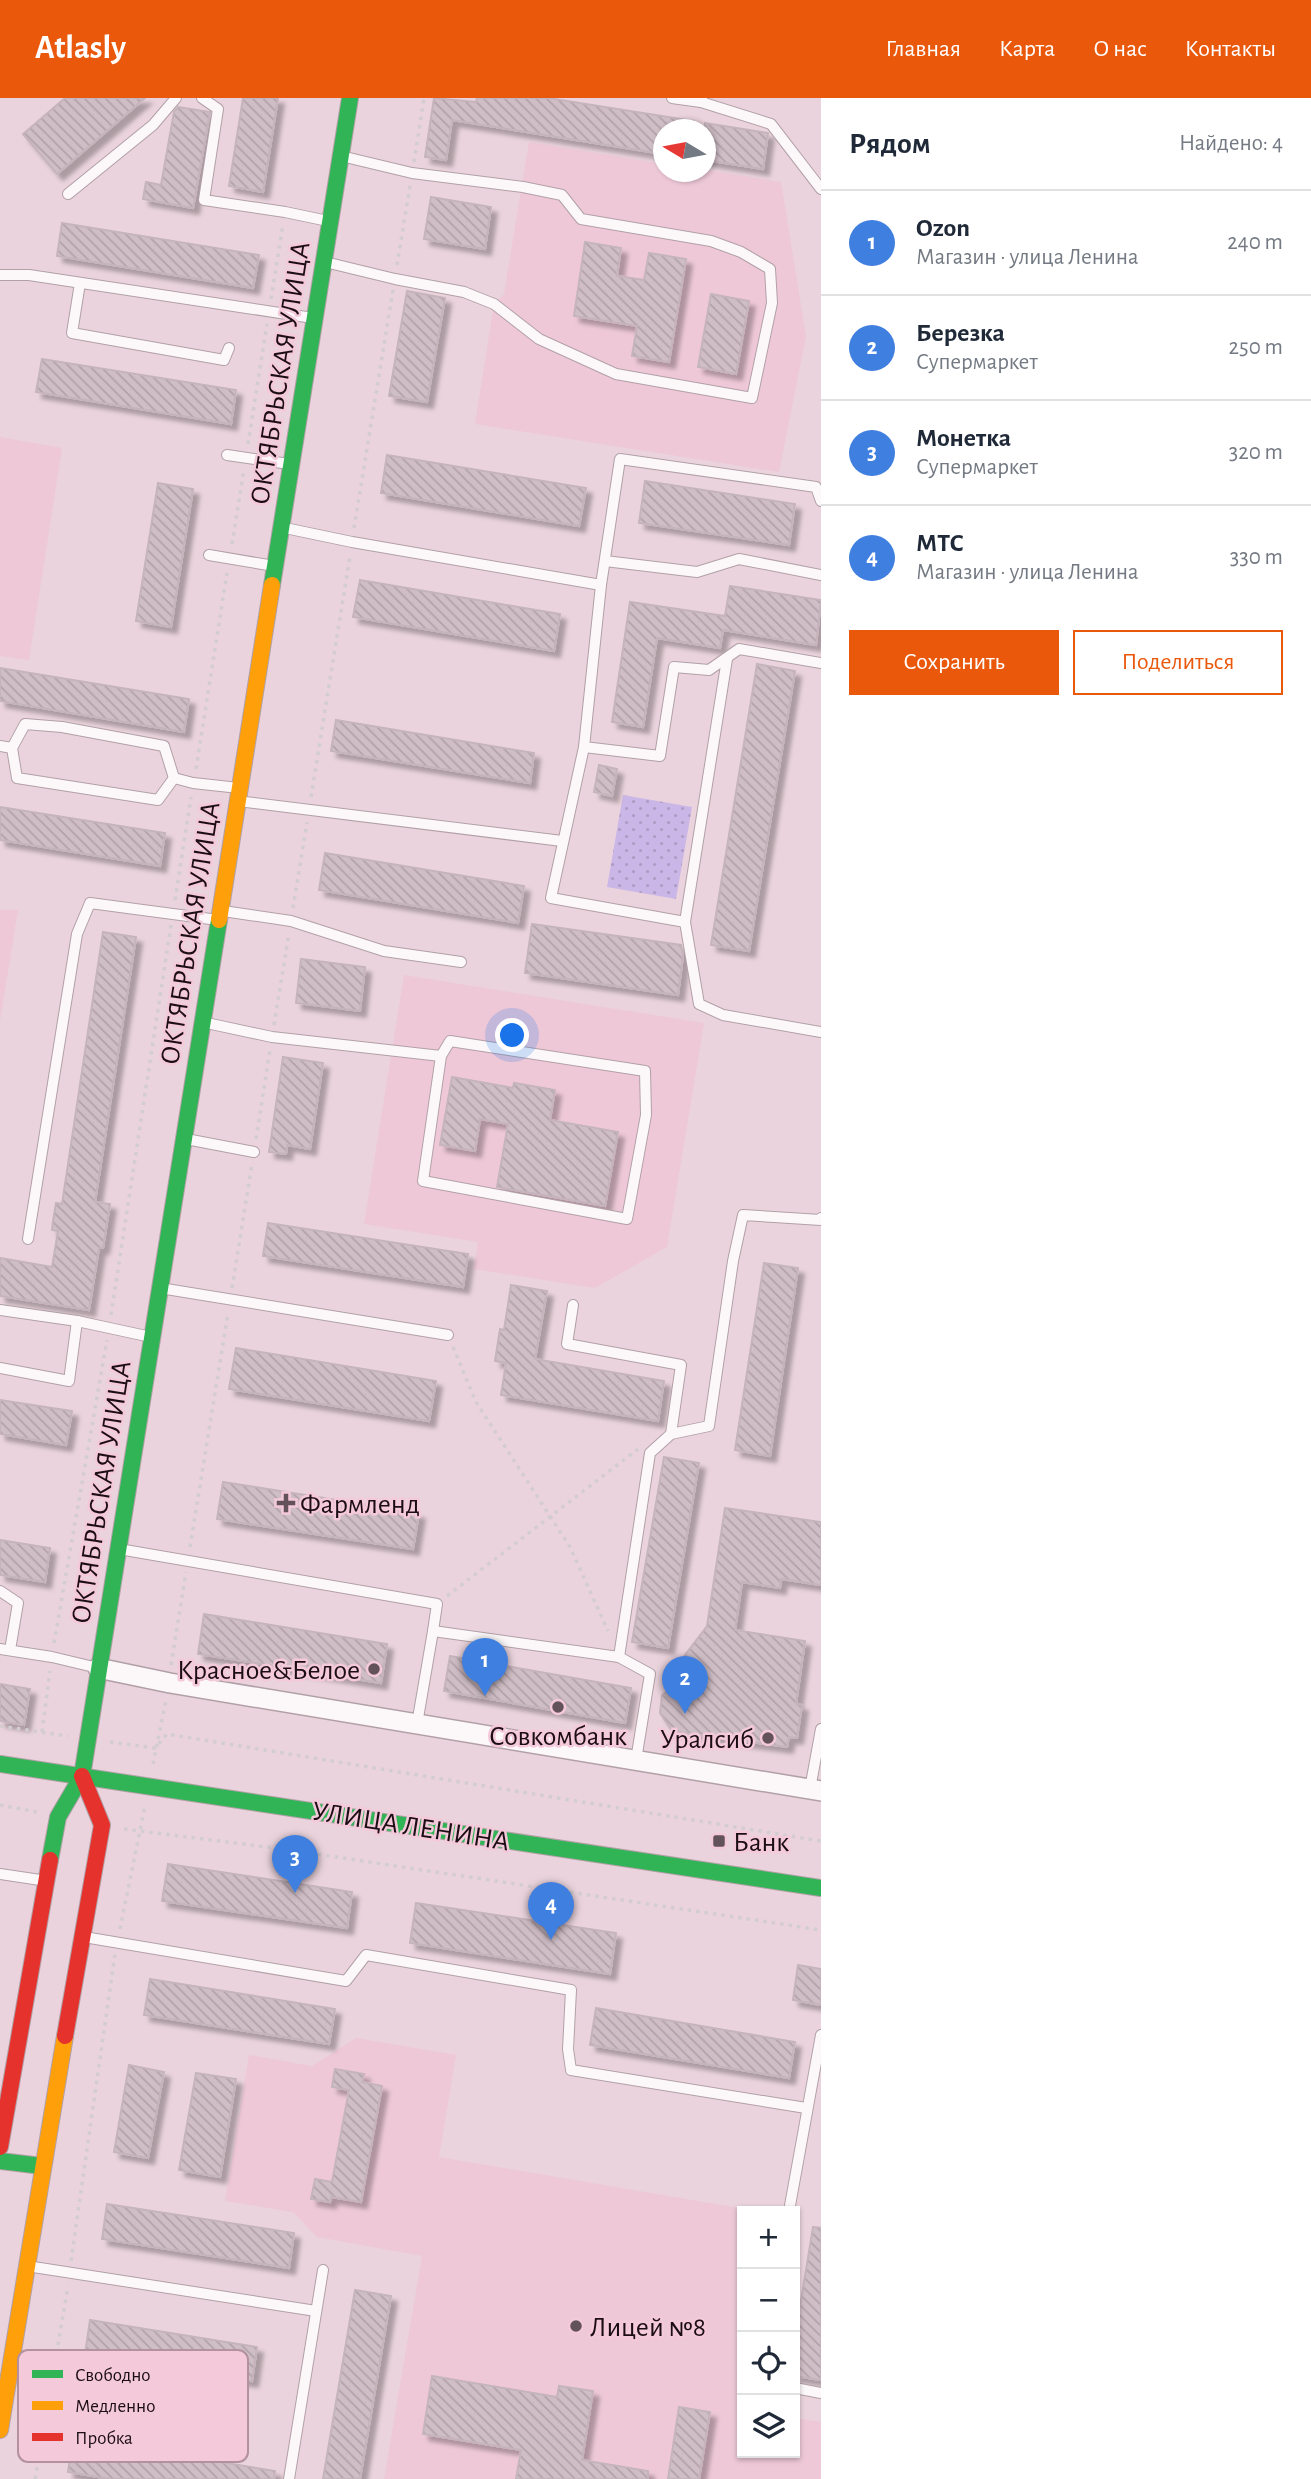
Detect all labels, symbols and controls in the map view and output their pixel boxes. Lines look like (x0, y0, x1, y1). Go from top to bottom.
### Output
text: Atlasly (35, 32, 126, 65)
text: Главная (886, 37, 961, 61)
text: Карта (999, 37, 1055, 61)
text: О нас (1093, 37, 1147, 61)
text: Контакты (1185, 37, 1276, 61)
north arrow (653, 119, 716, 182)
text: Рядом (849, 129, 931, 159)
text: Найдено: 4 (1179, 132, 1283, 155)
text: Ozon (916, 215, 970, 241)
text: 1 (868, 231, 876, 254)
text: 240 m (1227, 231, 1283, 254)
street label: ОКТЯБРЬСКАЯ УЛИЦА (246, 240, 316, 507)
text: Магазин · улица Ленина (916, 246, 1139, 269)
text: Березка (916, 320, 1005, 346)
text: 2 (867, 336, 877, 359)
text: 250 m (1229, 336, 1283, 359)
text: Супермаркет (916, 351, 1038, 374)
text: Монетка (916, 425, 1011, 451)
text: 3 (867, 441, 877, 464)
text: 320 m (1229, 441, 1283, 464)
text: Супермаркет (916, 456, 1038, 479)
text: МТС (916, 530, 964, 556)
text: 4 (866, 546, 878, 569)
text: 330 m (1230, 546, 1283, 569)
text: Магазин · улица Ленина (916, 561, 1139, 584)
button: Сохранить (849, 630, 1059, 695)
button: Поделиться (1073, 630, 1283, 695)
street label: ОКТЯБРЬСКАЯ УЛИЦА (156, 800, 226, 1067)
your location (495, 1018, 529, 1052)
street label: ОКТЯБРЬСКАЯ УЛИЦА (67, 1359, 137, 1626)
place label: Фармленд (300, 1491, 420, 1519)
marker: Фармленд (278, 1495, 294, 1511)
pin: 1 (462, 1638, 508, 1696)
pin: 2 (662, 1656, 708, 1714)
place label: Красное&Белое (177, 1657, 360, 1685)
marker: Красное&Белое (366, 1661, 382, 1677)
marker: Совкомбанк (550, 1699, 566, 1715)
place label: Совкомбанк (489, 1723, 627, 1751)
place label: Уралсиб (660, 1726, 754, 1754)
marker: Уралсиб (760, 1730, 776, 1746)
street label: УЛИЦА ЛЕНИНА (310, 1798, 511, 1856)
place label: Банк (733, 1829, 789, 1857)
marker: Банк (711, 1833, 727, 1849)
pin: 3 (272, 1835, 318, 1893)
pin: 4 (528, 1882, 574, 1940)
map controls (737, 2206, 800, 2458)
button: + (737, 2206, 800, 2269)
button: − (737, 2269, 800, 2332)
place label: Лицей №8 (590, 2314, 706, 2342)
marker: Лицей №8 (568, 2318, 584, 2334)
button: locate (737, 2332, 800, 2395)
legend (18, 2350, 248, 2462)
text: Свободно (75, 2366, 151, 2385)
button: layers (737, 2395, 800, 2458)
text: Медленно (75, 2397, 155, 2416)
text: Пробка (75, 2429, 133, 2448)

